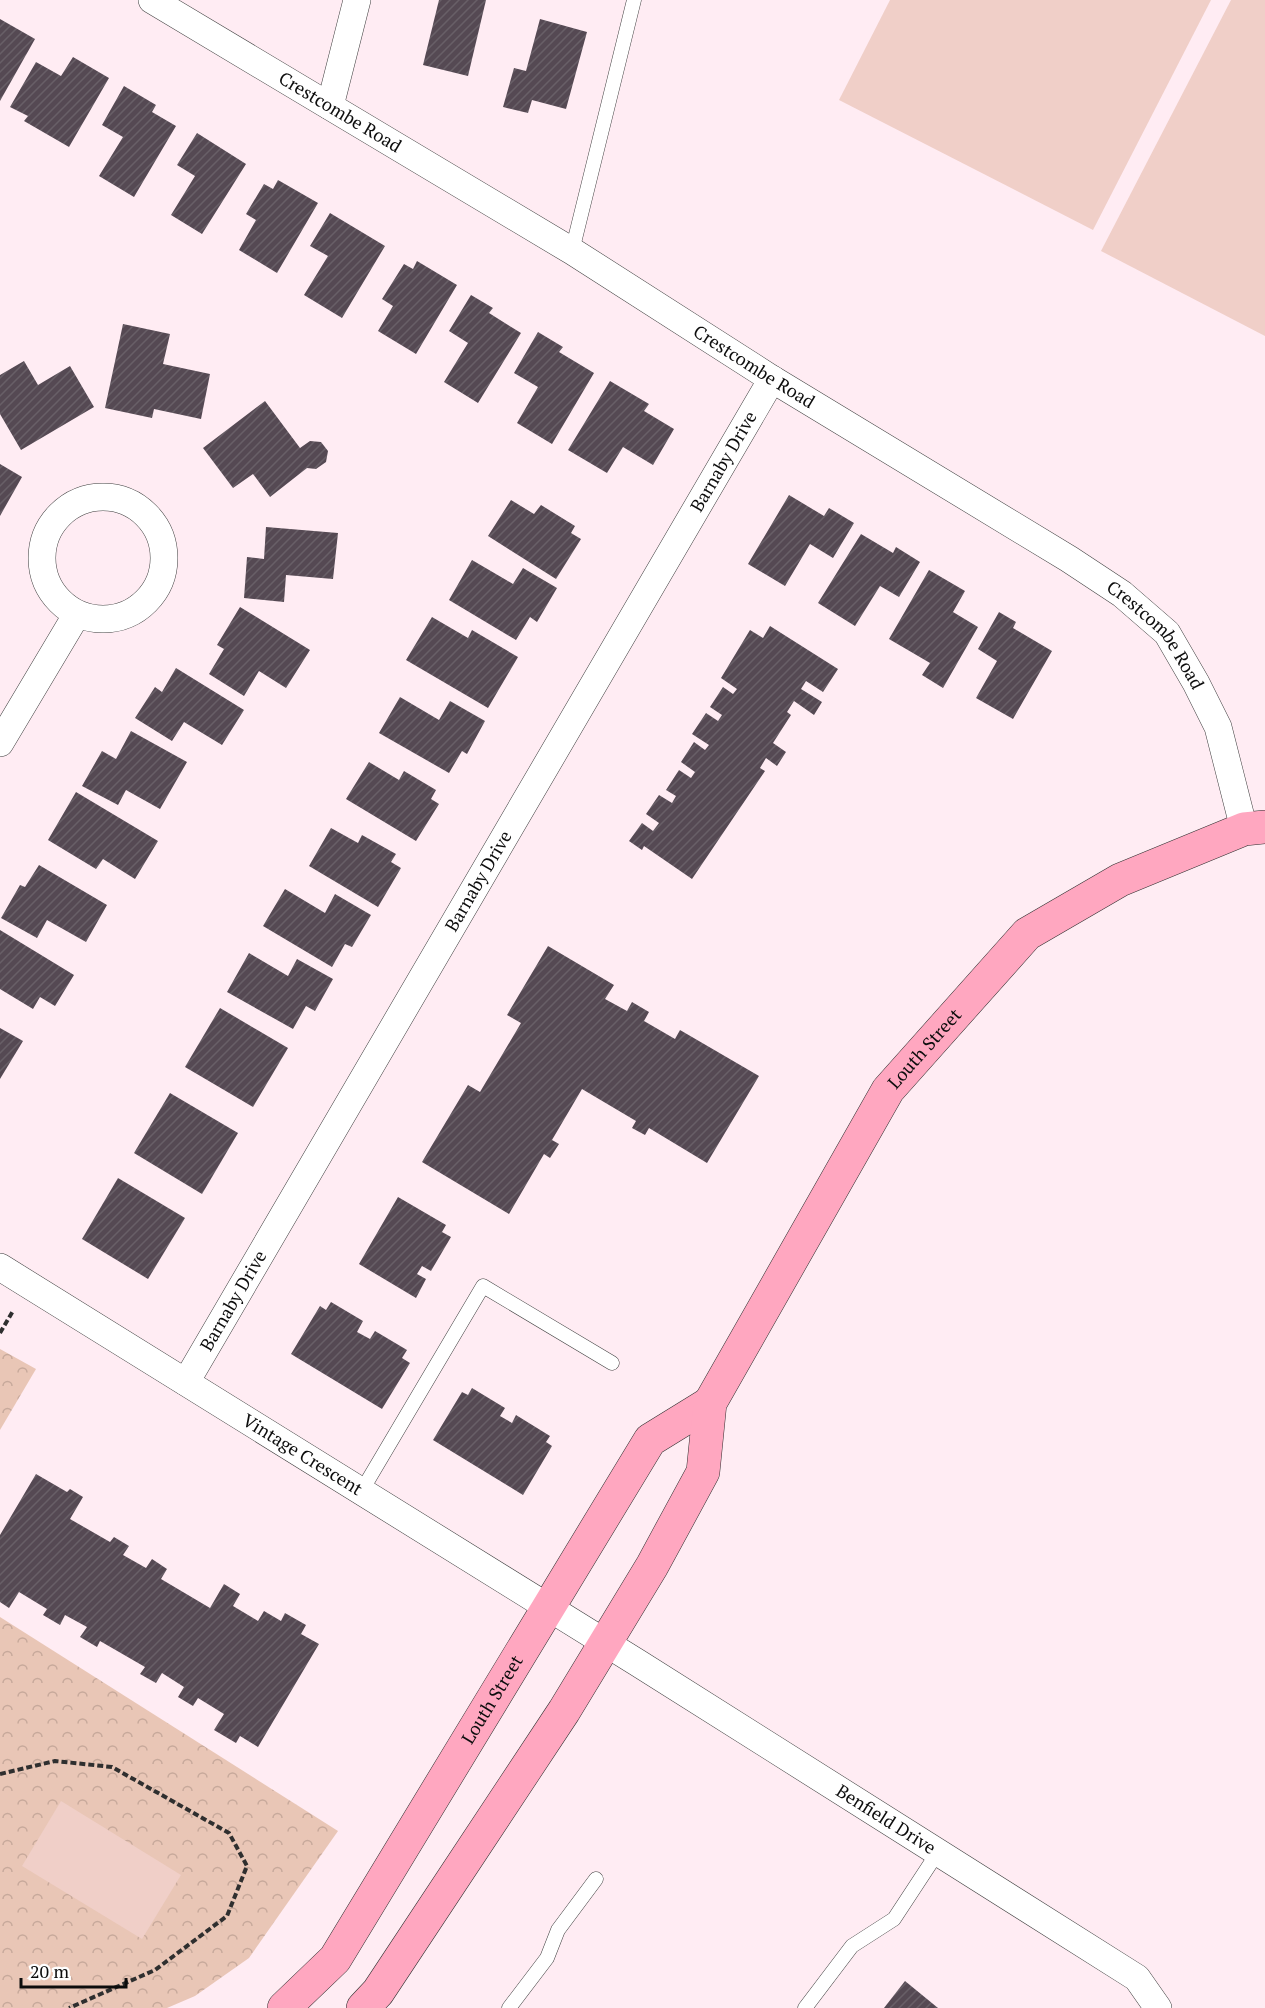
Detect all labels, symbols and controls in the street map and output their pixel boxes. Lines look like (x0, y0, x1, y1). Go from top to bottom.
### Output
street label: Crestcombe Road (275, 66, 406, 157)
street label: Crestcombe Road (689, 319, 820, 413)
street label: Barnaby Drive (684, 406, 762, 516)
street label: Crestcombe Road (1103, 574, 1210, 693)
street label: Barnaby Drive (439, 826, 517, 935)
street label: Louth Street (882, 1003, 966, 1093)
street label: Barnaby Drive (194, 1246, 271, 1355)
street label: Vintage Crescent (238, 1408, 368, 1500)
street label: Louth Street (455, 1650, 528, 1748)
street label: Benfield Drive (832, 1778, 941, 1859)
scale bar (21, 1951, 126, 1989)
text: 20 m (30, 1959, 70, 1983)

